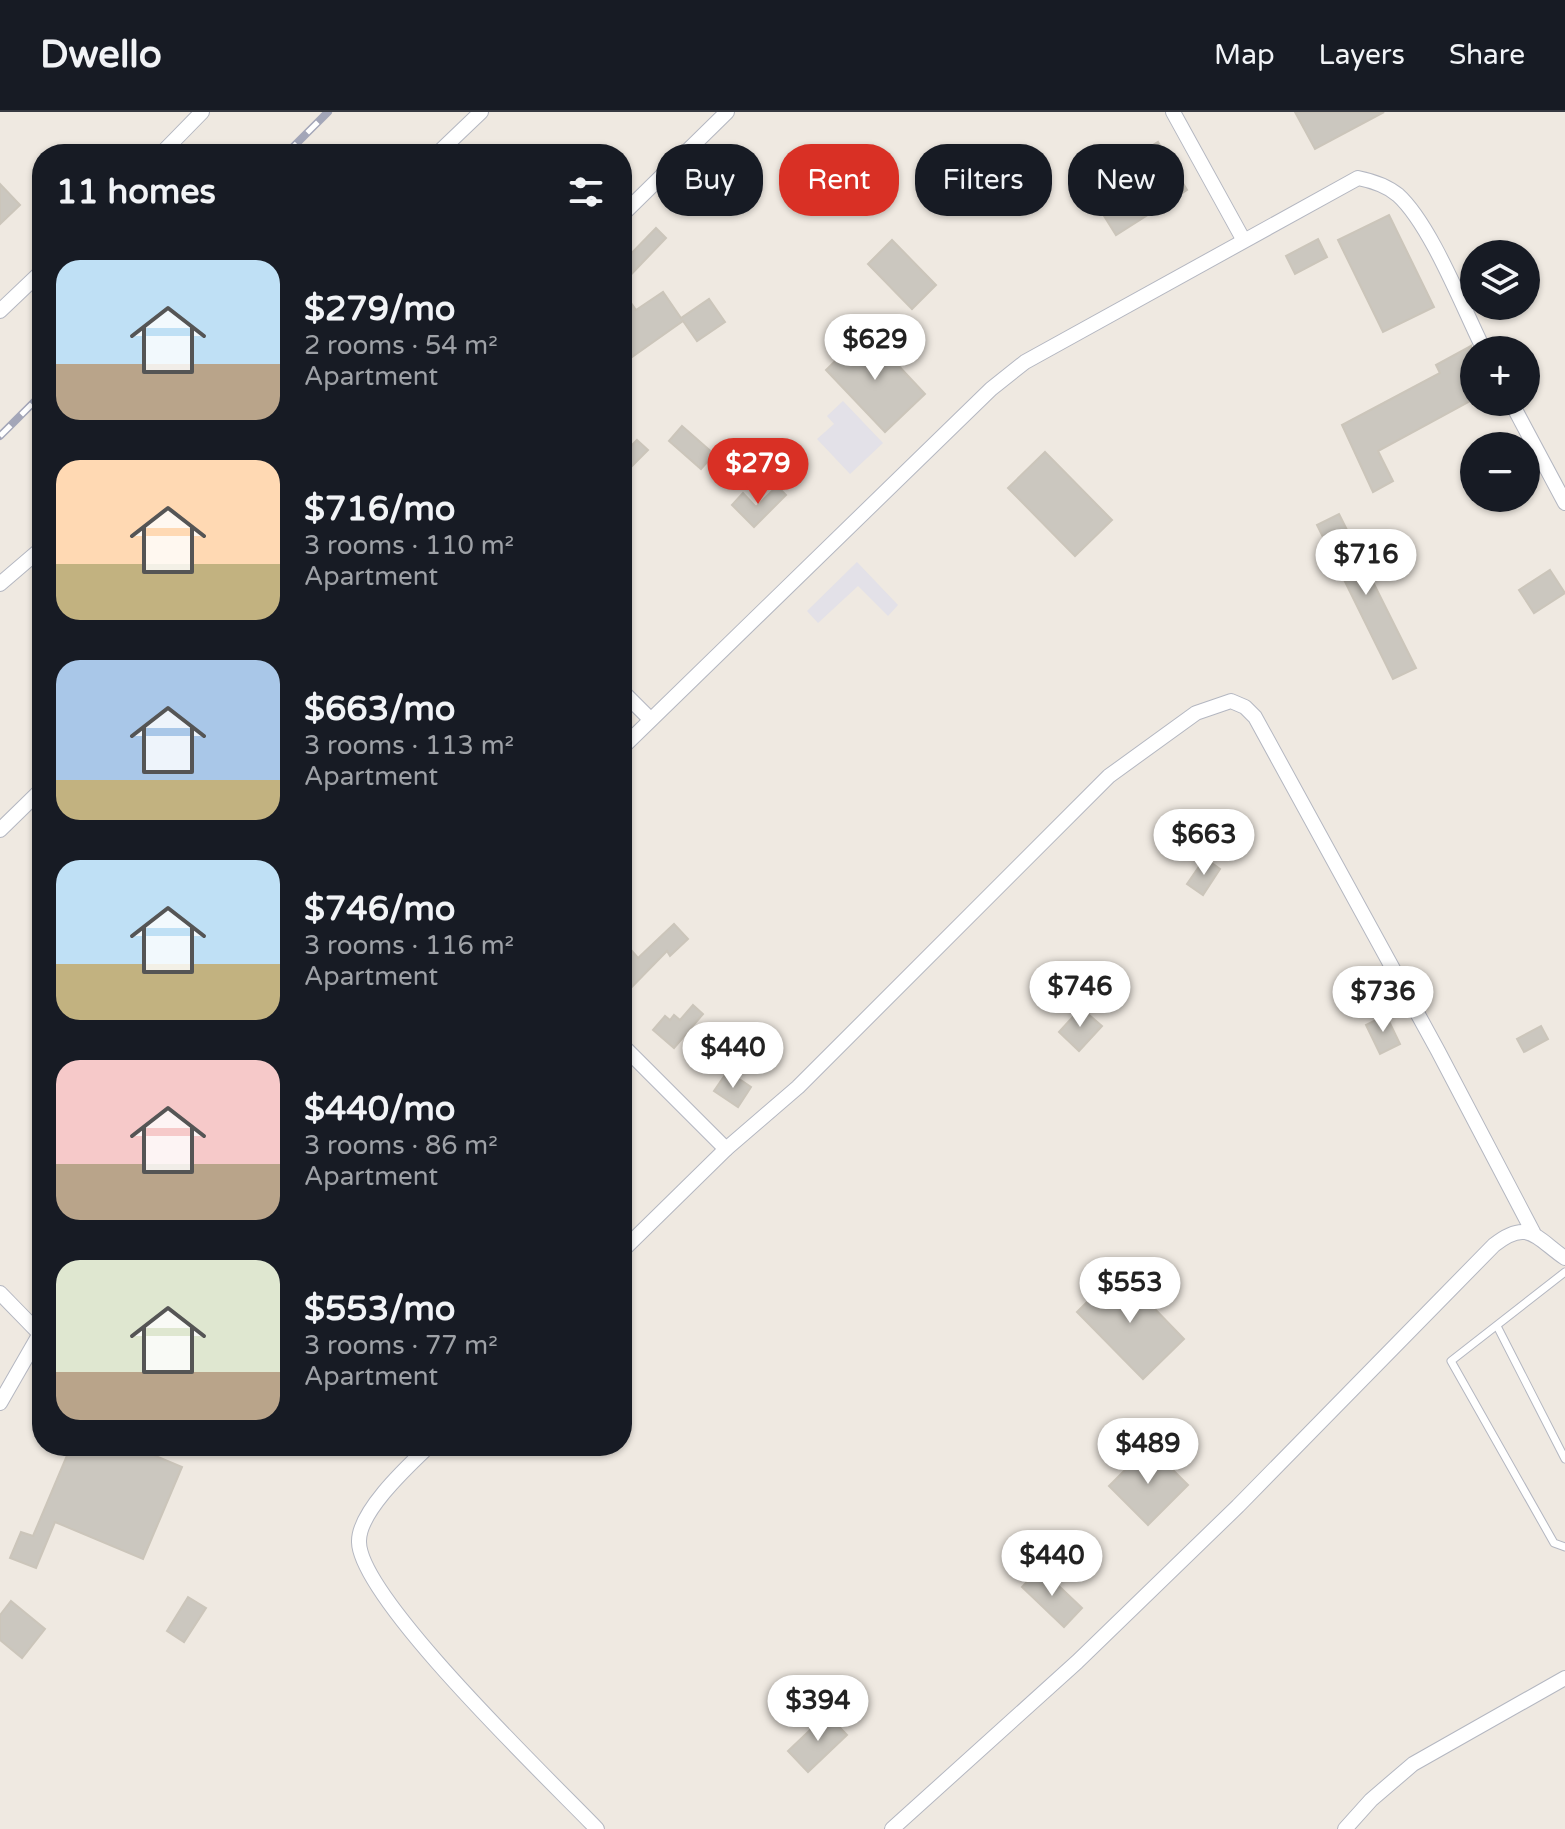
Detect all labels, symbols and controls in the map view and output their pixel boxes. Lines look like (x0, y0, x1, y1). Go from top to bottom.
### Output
text: Dwello (40, 32, 162, 78)
text: Map (1214, 38, 1275, 72)
text: Layers (1319, 38, 1405, 72)
text: Share (1449, 38, 1525, 72)
chip: Buy (656, 144, 763, 216)
chip: Rent (779, 144, 899, 216)
chip: Filters (915, 144, 1052, 216)
chip: New (1068, 144, 1184, 216)
icon: filters (564, 170, 608, 214)
text: 11 homes (56, 172, 216, 213)
map controls (1460, 240, 1540, 512)
button: layers (1460, 240, 1540, 320)
text: $279/mo (304, 289, 455, 330)
icon: home (120, 292, 216, 388)
pin: $629 (828, 314, 922, 382)
text: $629 (842, 324, 908, 355)
text: 2 rooms · 54 m² (304, 330, 498, 361)
button: + (1460, 336, 1540, 416)
text: Apartment (304, 361, 438, 392)
button: − (1460, 432, 1540, 512)
pin: $279 (711, 438, 805, 506)
text: $279 (725, 448, 791, 479)
text: $716/mo (304, 489, 455, 530)
icon: home (120, 492, 216, 588)
pin: $716 (1319, 529, 1413, 597)
text: 3 rooms · 110 m² (304, 530, 514, 561)
text: $716 (1333, 539, 1399, 570)
text: Apartment (304, 561, 438, 592)
text: $663/mo (304, 689, 455, 730)
icon: home (120, 692, 216, 788)
text: 3 rooms · 113 m² (304, 730, 514, 761)
text: Apartment (304, 761, 438, 792)
pin: $663 (1157, 809, 1251, 877)
text: $663 (1171, 819, 1237, 850)
text: $746/mo (304, 889, 455, 930)
icon: home (120, 892, 216, 988)
text: 3 rooms · 116 m² (304, 930, 514, 961)
text: Apartment (304, 961, 438, 992)
pin: $746 (1033, 961, 1127, 1029)
pin: $736 (1336, 966, 1430, 1034)
text: $746 (1047, 971, 1113, 1002)
text: $736 (1350, 976, 1416, 1007)
pin: $440 (686, 1022, 780, 1090)
text: $440 (700, 1032, 766, 1063)
text: $440/mo (304, 1089, 455, 1130)
icon: home (120, 1092, 216, 1188)
text: 3 rooms · 86 m² (304, 1130, 498, 1161)
text: Apartment (304, 1161, 438, 1192)
pin: $553 (1083, 1257, 1177, 1325)
text: $553 (1097, 1267, 1163, 1298)
text: $553/mo (304, 1289, 455, 1330)
icon: home (120, 1292, 216, 1388)
text: 3 rooms · 77 m² (304, 1330, 498, 1361)
text: Apartment (304, 1361, 438, 1392)
pin: $489 (1101, 1418, 1195, 1486)
text: $489 (1115, 1428, 1181, 1459)
pin: $440 (1005, 1530, 1099, 1598)
text: $440 (1019, 1540, 1085, 1571)
pin: $394 (771, 1675, 865, 1743)
text: $394 (785, 1685, 851, 1716)

